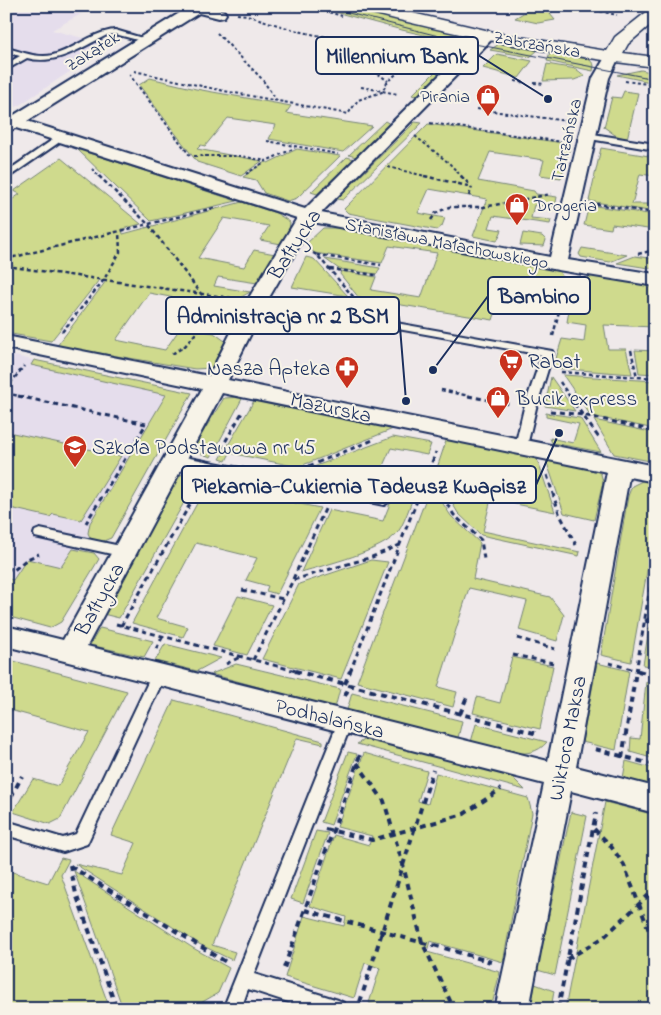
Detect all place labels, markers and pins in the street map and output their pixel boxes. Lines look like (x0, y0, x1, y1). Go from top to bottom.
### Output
callout: Millennium Bank (316, 37, 478, 74)
shop icon: Pirania (475, 83, 501, 117)
place label: Pirania (420, 85, 470, 111)
shop icon: Drogeria (504, 192, 530, 226)
place label: Drogeria (533, 194, 597, 221)
callout: Bambino (488, 277, 590, 314)
callout: Administracja nr 2 BSM (166, 297, 399, 334)
supermarket icon: Rabat (498, 348, 524, 382)
place label: Rabat (528, 348, 580, 378)
place label: Nasza Apteka (207, 355, 330, 385)
pharmacy icon: Nasza Apteka (334, 355, 360, 389)
shop icon: Bucik express (485, 385, 511, 419)
place label: Bucik express (515, 385, 637, 415)
school or university icon: Szkoła Podstawowa nr 45 (62, 434, 88, 468)
place label: Szkoła Podstawowa nr 45 (92, 434, 315, 464)
callout: Piekarnia-Cukiernia Tadeusz Kwapisz (182, 466, 536, 503)

